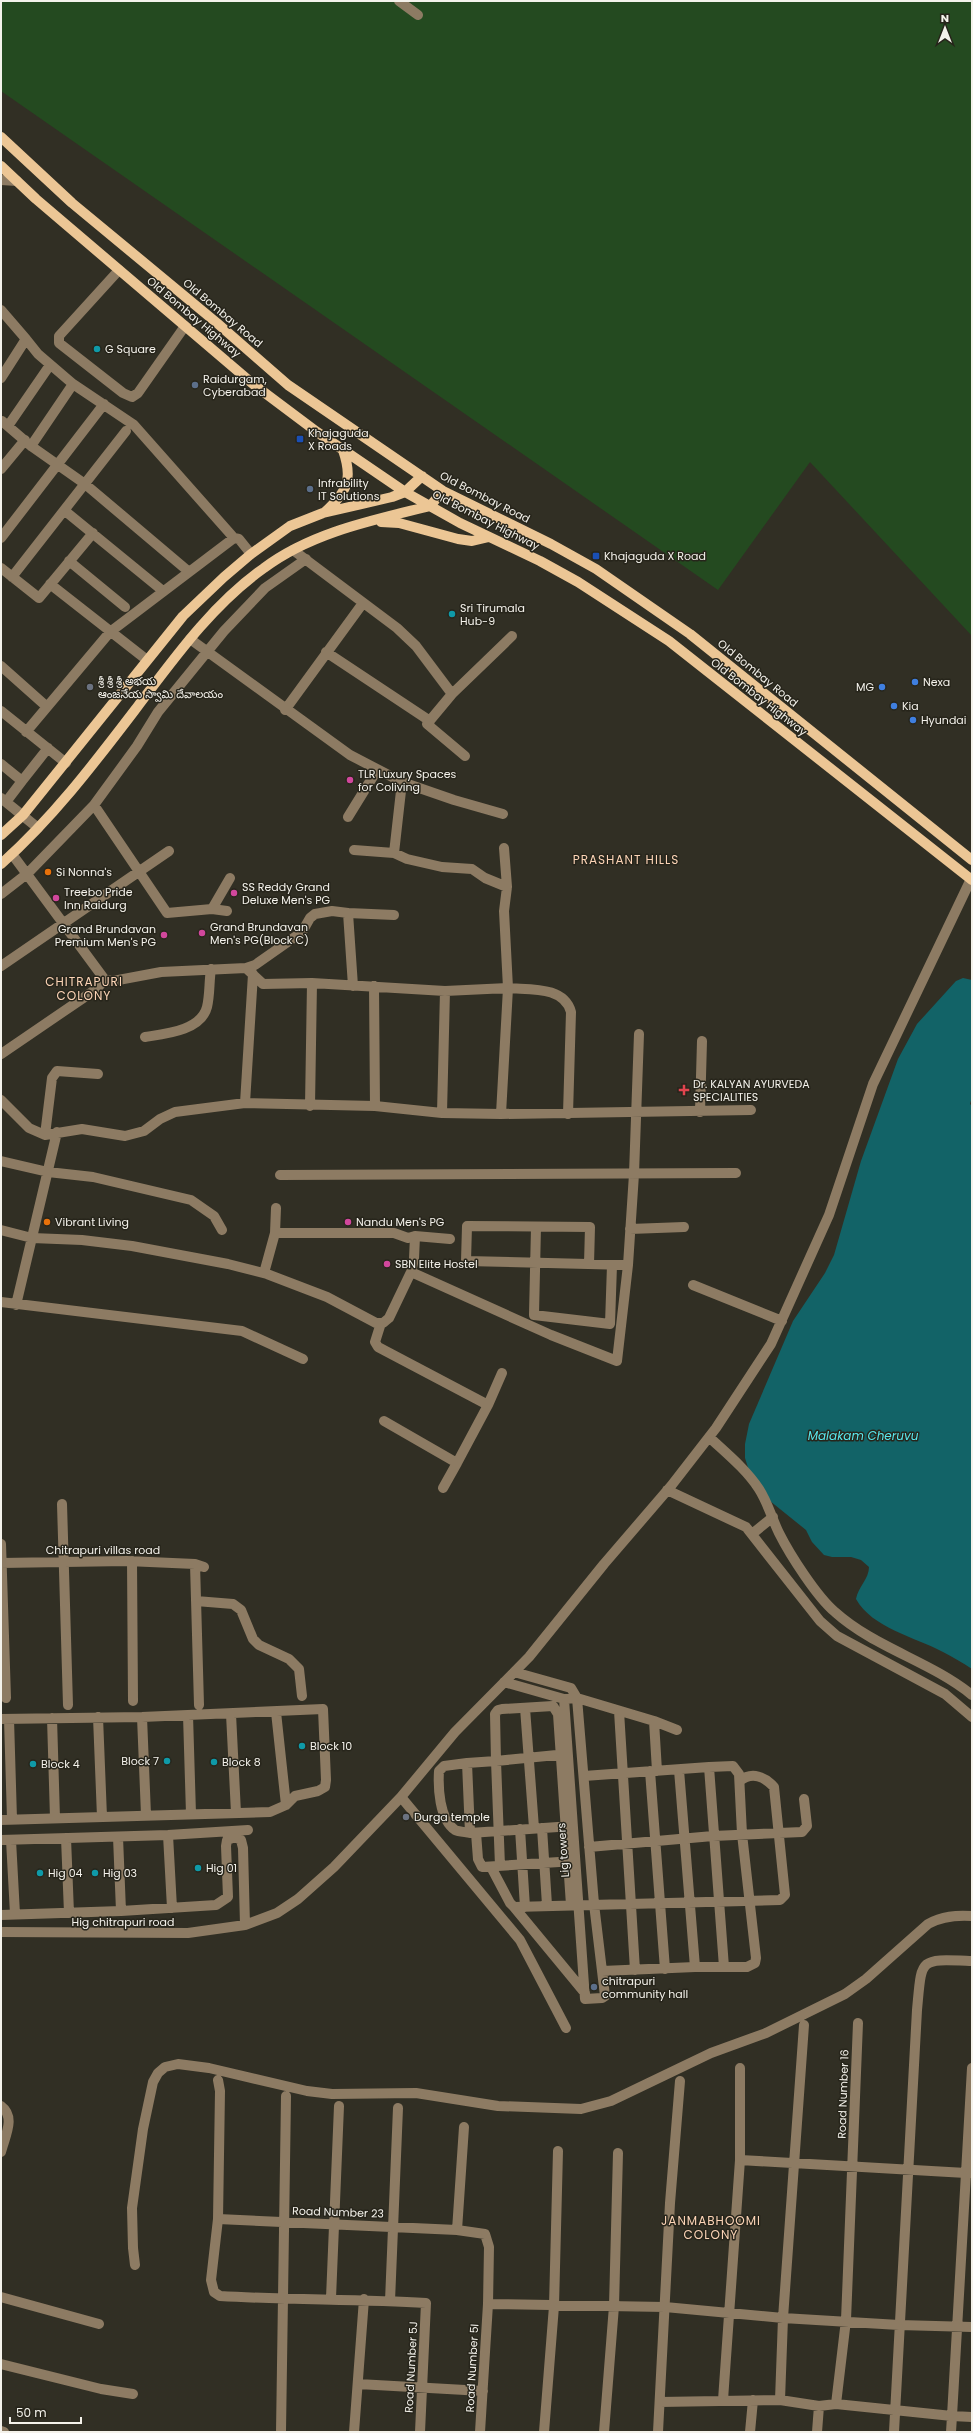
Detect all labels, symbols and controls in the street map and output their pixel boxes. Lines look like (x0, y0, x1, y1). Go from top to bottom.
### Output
north arrow (925, 8, 965, 48)
text: N (941, 10, 949, 26)
street label: Old Bombay Highway (144, 273, 245, 362)
street label: Old Bombay Road (180, 275, 266, 351)
place label: G Square (105, 341, 156, 357)
marker: G Square (92, 344, 102, 354)
place label: Raidurgam, Cyberabad (203, 371, 267, 400)
marker: Raidurgam, Cyberabad (190, 380, 200, 390)
place label: Khajaguda X Roads (308, 425, 369, 454)
marker: Khajaguda X Roads (295, 434, 305, 444)
street label: Old Bombay Road (437, 467, 533, 527)
place label: Infrability IT Solutions (318, 475, 380, 504)
marker: Infrability IT Solutions (305, 484, 315, 494)
street label: Old Bombay Highway (430, 486, 543, 554)
place label: Khajaguda X Road (604, 548, 706, 564)
marker: Khajaguda X Road (591, 551, 601, 561)
place label: Sri Tirumala Hub-9 (460, 600, 525, 629)
marker: Sri Tirumala Hub-9 (447, 609, 457, 619)
street label: Old Bombay Road (714, 635, 802, 711)
street label: Old Bombay Highway (707, 654, 811, 740)
place label: శ్రీ శ్రీ శ్రీ అభయ ఆంజనేయ స్వామి దేవాలయం (98, 673, 223, 702)
place label: Nexa (923, 674, 950, 690)
marker: Nexa (910, 677, 920, 687)
place label: MG (856, 679, 874, 695)
marker: శ్రీ శ్రీ శ్రీ అభయ ఆంజనేయ స్వామి దేవాలయం (85, 682, 95, 692)
marker: MG (877, 682, 887, 692)
place label: Kia (902, 698, 919, 714)
marker: Kia (889, 701, 899, 711)
place label: Hyundai (921, 712, 967, 728)
marker: Hyundai (908, 715, 918, 725)
place label: TLR Luxury Spaces for Coliving (358, 766, 456, 795)
marker: TLR Luxury Spaces for Coliving (345, 775, 355, 785)
district label: PRASHANT HILLS (573, 851, 679, 868)
place label: Si Nonna's (56, 864, 112, 880)
marker: Si Nonna's (43, 867, 53, 877)
place label: SS Reddy Grand Deluxe Men's PG (242, 879, 330, 908)
place label: Treebo Pride Inn Raidurg (64, 884, 133, 913)
marker: SS Reddy Grand Deluxe Men's PG (229, 888, 239, 898)
marker: Treebo Pride Inn Raidurg (51, 893, 61, 903)
place label: Grand Brundavan Men's PG(Block C) (210, 919, 309, 948)
place label: Grand Brundavan Premium Men's PG (55, 921, 156, 950)
marker: Grand Brundavan Men's PG(Block C) (197, 928, 207, 938)
marker: Grand Brundavan Premium Men's PG (159, 930, 169, 940)
district label: CHITRAPURI COLONY (45, 973, 123, 1004)
place label: Dr. KALYAN AYURVEDA SPECIALITIES (693, 1076, 810, 1105)
marker: Dr. KALYAN AYURVEDA SPECIALITIES (678, 1084, 690, 1096)
place label: Vibrant Living (55, 1214, 129, 1230)
place label: Nandu Men's PG (356, 1214, 445, 1230)
marker: Vibrant Living (42, 1217, 52, 1227)
marker: Nandu Men's PG (343, 1217, 353, 1227)
place label: SBN Elite Hostel (395, 1256, 478, 1272)
marker: SBN Elite Hostel (382, 1259, 392, 1269)
water label: Malakam Cheruvu (808, 1427, 919, 1444)
street label: Chitrapuri villas road (46, 1542, 160, 1558)
place label: Block 10 (310, 1738, 352, 1754)
marker: Block 10 (297, 1741, 307, 1751)
place label: Block 7 (121, 1753, 159, 1769)
place label: Block 8 (222, 1754, 261, 1770)
place label: Block 4 (41, 1756, 80, 1772)
marker: Block 7 (162, 1756, 172, 1766)
marker: Block 8 (209, 1757, 219, 1767)
marker: Block 4 (28, 1759, 38, 1769)
place label: Durga temple (414, 1809, 490, 1825)
marker: Durga temple (401, 1812, 411, 1822)
street label: Lig towers (553, 1822, 573, 1878)
place label: Hig 01 (206, 1860, 237, 1876)
marker: Hig 01 (193, 1863, 203, 1873)
place label: Hig 04 (48, 1865, 83, 1881)
place label: Hig 03 (103, 1865, 137, 1881)
marker: Hig 04 (35, 1868, 45, 1878)
marker: Hig 03 (90, 1868, 100, 1878)
street label: Hig chitrapuri road (72, 1914, 174, 1930)
place label: chitrapuri community hall (602, 1973, 688, 2002)
marker: chitrapuri community hall (589, 1982, 599, 1992)
street label: Road Number 16 (833, 2049, 853, 2139)
street label: Road Number 23 (292, 2202, 384, 2222)
district label: JANMABHOOMI COLONY (661, 2212, 761, 2243)
street label: Road Number 5J (401, 2321, 421, 2413)
street label: Road Number 5I (462, 2323, 482, 2413)
scale bar (10, 2399, 81, 2425)
text: 50 m (16, 2404, 47, 2421)

